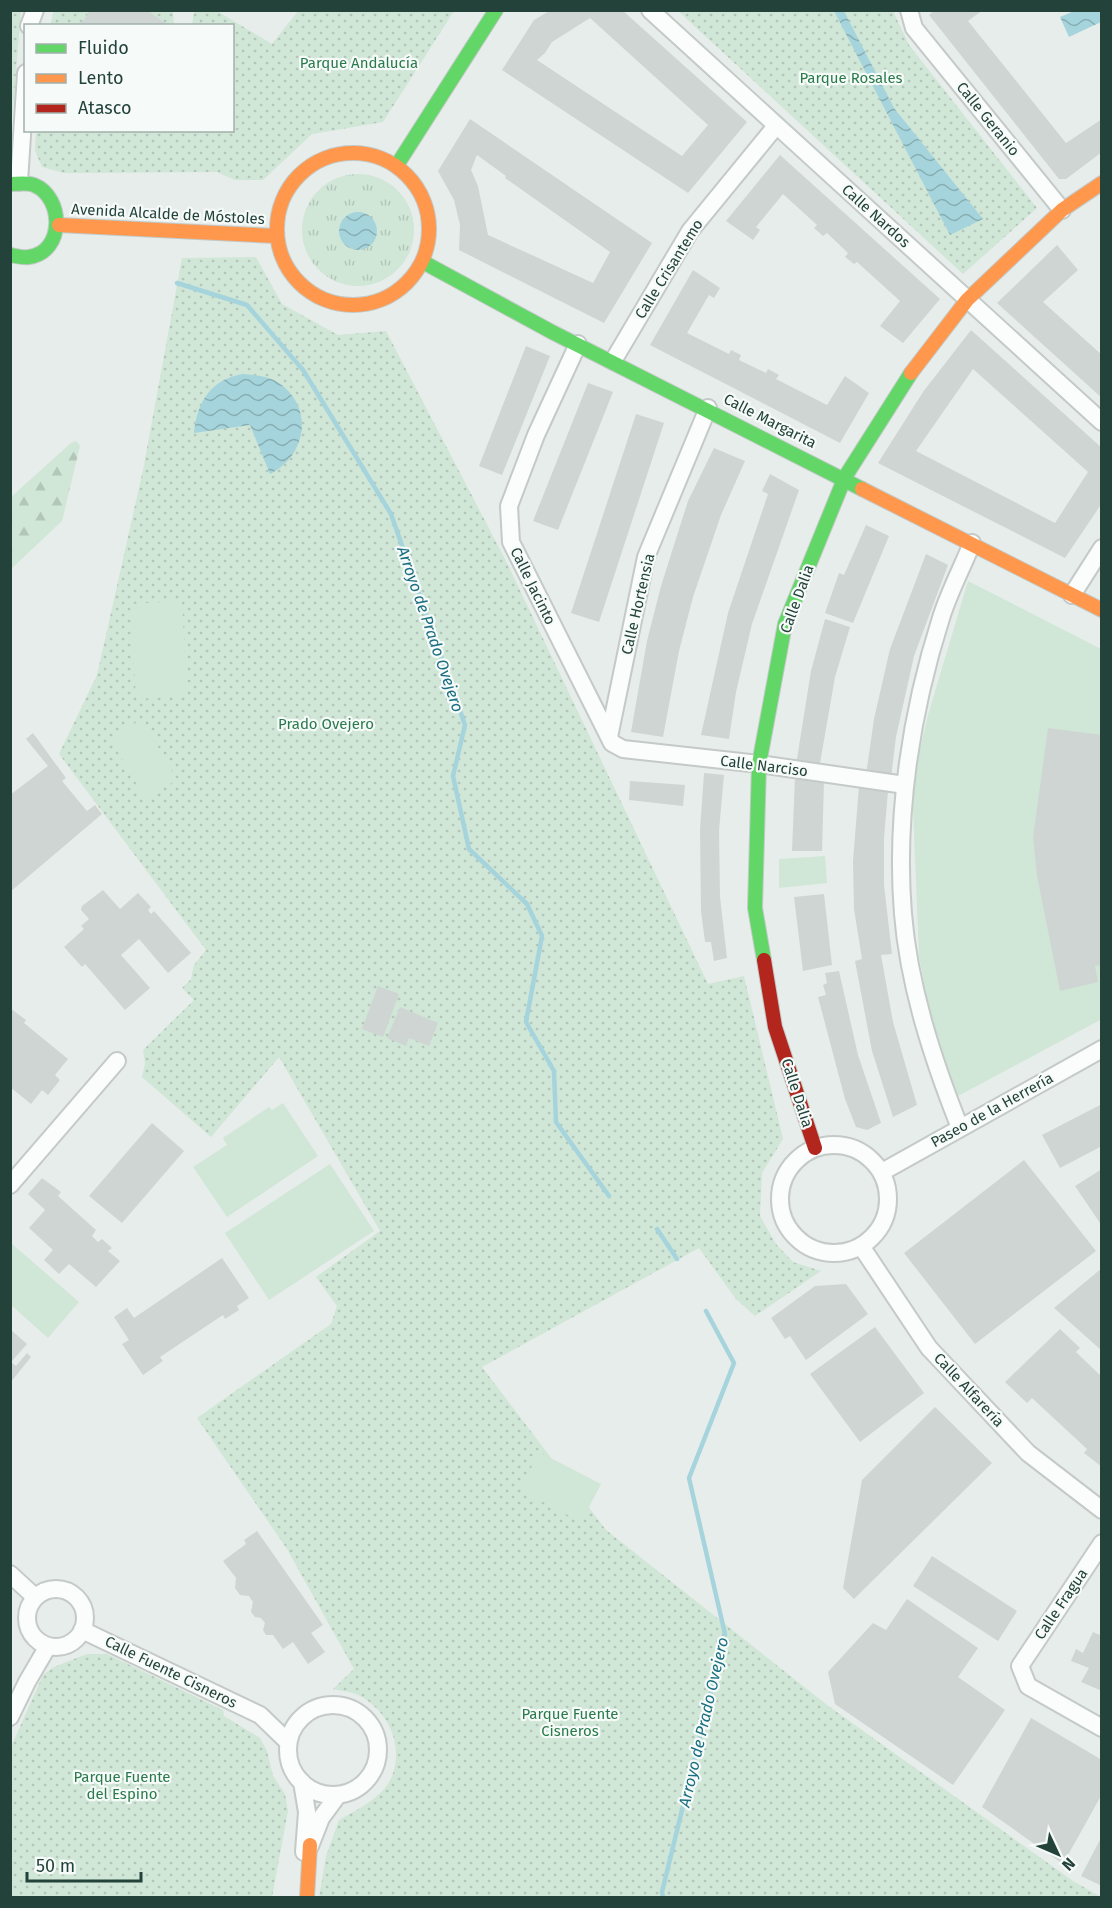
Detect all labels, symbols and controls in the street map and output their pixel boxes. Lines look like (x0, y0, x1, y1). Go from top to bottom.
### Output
legend (24, 24, 234, 132)
text: Fluido (78, 37, 129, 59)
park label: Parque Andalucía (300, 54, 418, 72)
text: Lento (78, 67, 124, 89)
park label: Parque Rosales (799, 69, 903, 87)
street label: Calle Geranio (953, 78, 1023, 160)
text: Atasco (78, 97, 131, 119)
street label: Calle Nardos (838, 181, 914, 251)
street label: Avenida Alcalde de Móstoles (71, 200, 265, 228)
street label: Calle Crisantemo (631, 216, 707, 322)
street label: Calle Margarita (721, 390, 819, 452)
water label: Arroyo de Prado Ovejero (393, 543, 468, 714)
street label: Calle Jacinto (506, 544, 560, 628)
street label: Calle Hortensia (618, 552, 658, 656)
street label: Calle Dalia (776, 562, 818, 636)
park label: Prado Ovejero (278, 715, 374, 733)
street label: Calle Narciso (719, 752, 809, 780)
street label: Calle Dalia (777, 1056, 817, 1130)
street label: Paseo de la Herrería (928, 1069, 1056, 1151)
street label: Calle Alfarería (930, 1349, 1008, 1431)
street label: Calle Fragua (1031, 1565, 1091, 1643)
street label: Calle Fuente Cisneros (102, 1632, 240, 1712)
water label: Arroyo de Prado Ovejero (674, 1635, 732, 1810)
park label: Parque Fuente Cisneros (521, 1705, 619, 1740)
park label: Parque Fuente del Espino (73, 1768, 171, 1803)
north arrow (1028, 1824, 1088, 1884)
scale bar (27, 1845, 141, 1883)
text: N (1058, 1854, 1079, 1874)
text: 50 m (36, 1855, 75, 1877)

